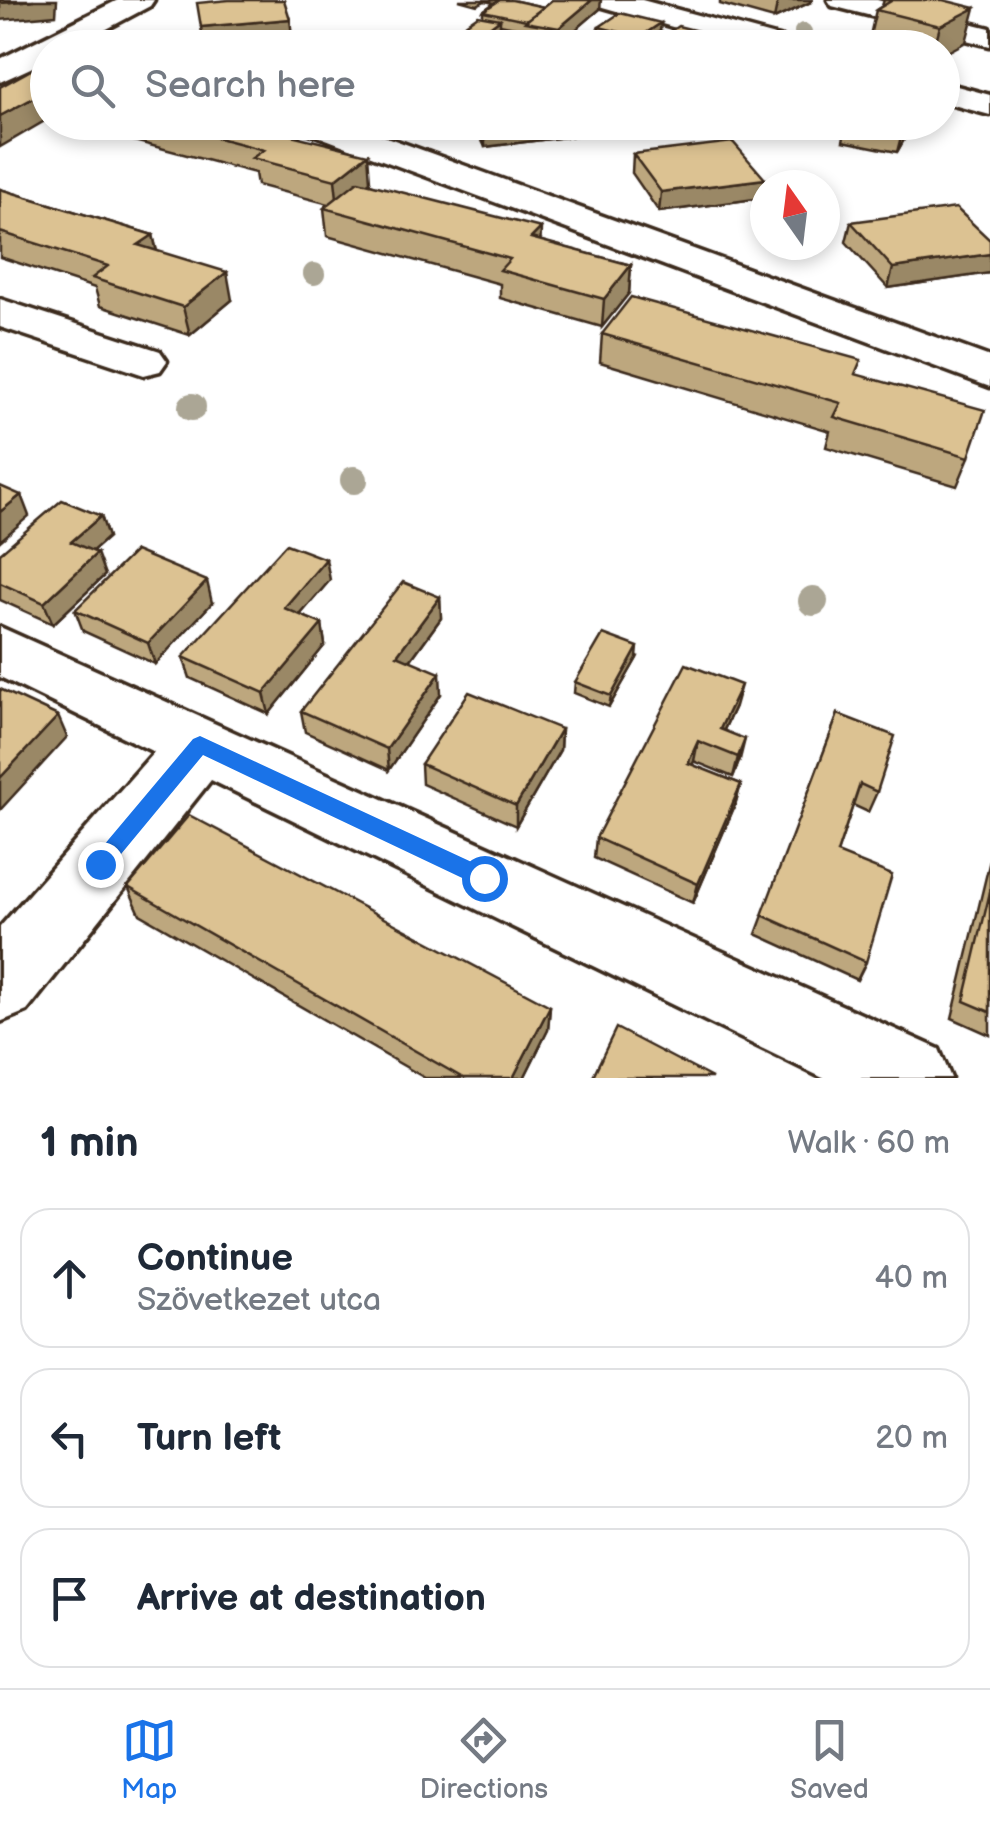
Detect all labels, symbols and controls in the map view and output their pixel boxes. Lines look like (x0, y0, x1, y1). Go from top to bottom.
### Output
search box (30, 30, 960, 140)
icon: search (65, 58, 120, 113)
text: Search here (145, 63, 356, 108)
north arrow (750, 170, 840, 260)
route end (78, 842, 124, 888)
route start (462, 856, 508, 902)
text: 1 min (40, 1118, 139, 1169)
text: Walk · 60 m (787, 1124, 950, 1163)
text: Continue (137, 1236, 293, 1281)
icon: ahead (42, 1251, 97, 1306)
text: 40 m (875, 1259, 948, 1298)
text: Szövetkezet utca (137, 1281, 381, 1320)
icon: left (42, 1411, 97, 1466)
text: Turn left (137, 1416, 281, 1461)
text: 20 m (875, 1419, 948, 1458)
icon: arrive (42, 1571, 97, 1626)
text: Arrive at destination (137, 1576, 486, 1621)
tab: Map (121, 1713, 177, 1806)
tab: Directions (419, 1713, 548, 1806)
tab: Saved (790, 1713, 869, 1806)

